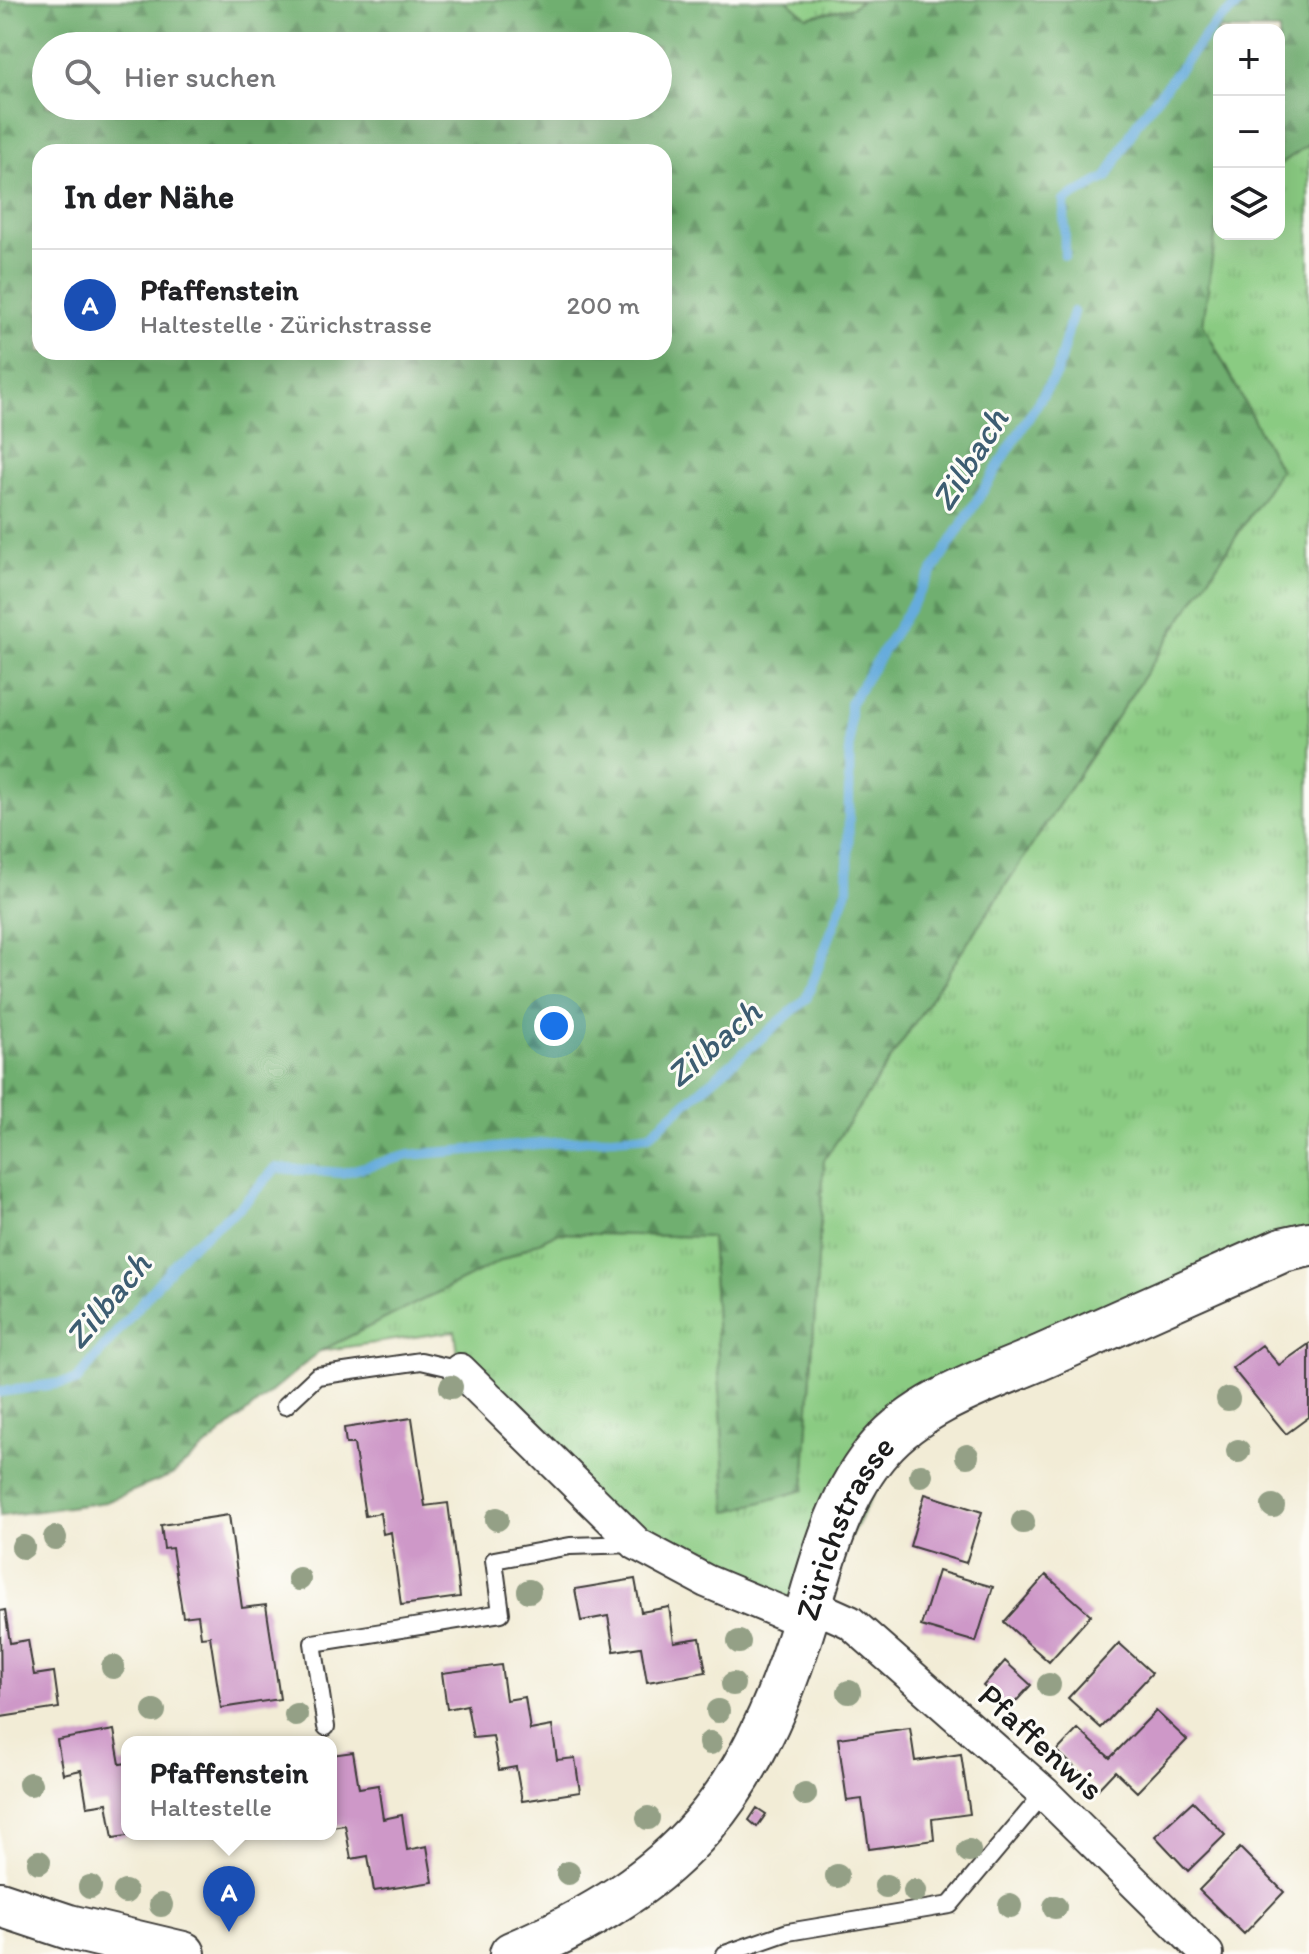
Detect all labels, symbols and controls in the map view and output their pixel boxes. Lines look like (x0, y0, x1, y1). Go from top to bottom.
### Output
map controls (1213, 24, 1285, 240)
button: + (1213, 24, 1285, 96)
search box (32, 32, 672, 120)
icon: search (60, 54, 104, 98)
text: Hier suchen (124, 58, 276, 95)
button: − (1213, 96, 1285, 168)
button: layers (1213, 168, 1285, 240)
text: In der Nähe (64, 176, 234, 217)
text: Pfaffenstein (140, 271, 298, 308)
text: A (82, 289, 98, 321)
text: 200 m (567, 289, 640, 321)
text: Haltestelle · Zürichstrasse (140, 308, 432, 340)
water label: Zilbach (921, 399, 1017, 518)
water label: Zilbach (656, 989, 770, 1096)
your location (534, 1006, 574, 1046)
water label: Zilbach (54, 1243, 160, 1357)
street label: Zürichstrasse (786, 1426, 903, 1625)
street label: Pfaffenwis (970, 1675, 1112, 1809)
popup (121, 1736, 337, 1840)
text: Pfaffenstein (150, 1754, 308, 1791)
text: Haltestelle (150, 1791, 272, 1823)
pin: A (203, 1866, 255, 1932)

